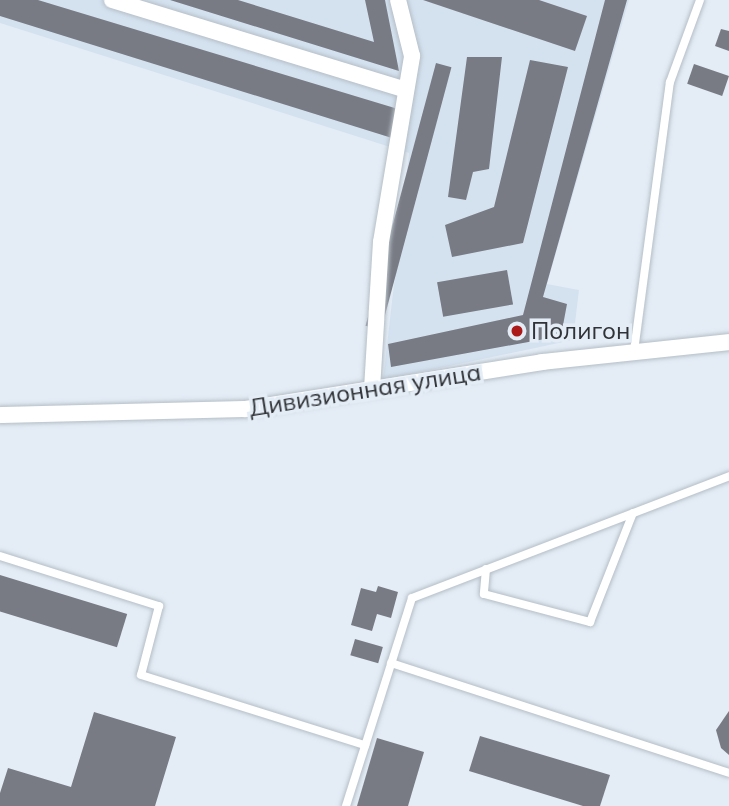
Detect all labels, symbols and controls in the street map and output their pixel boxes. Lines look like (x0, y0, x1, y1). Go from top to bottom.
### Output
place label: Полигон (531, 317, 630, 345)
marker: Полигон (509, 323, 525, 339)
street label: Дивизионная улица (247, 357, 483, 423)

